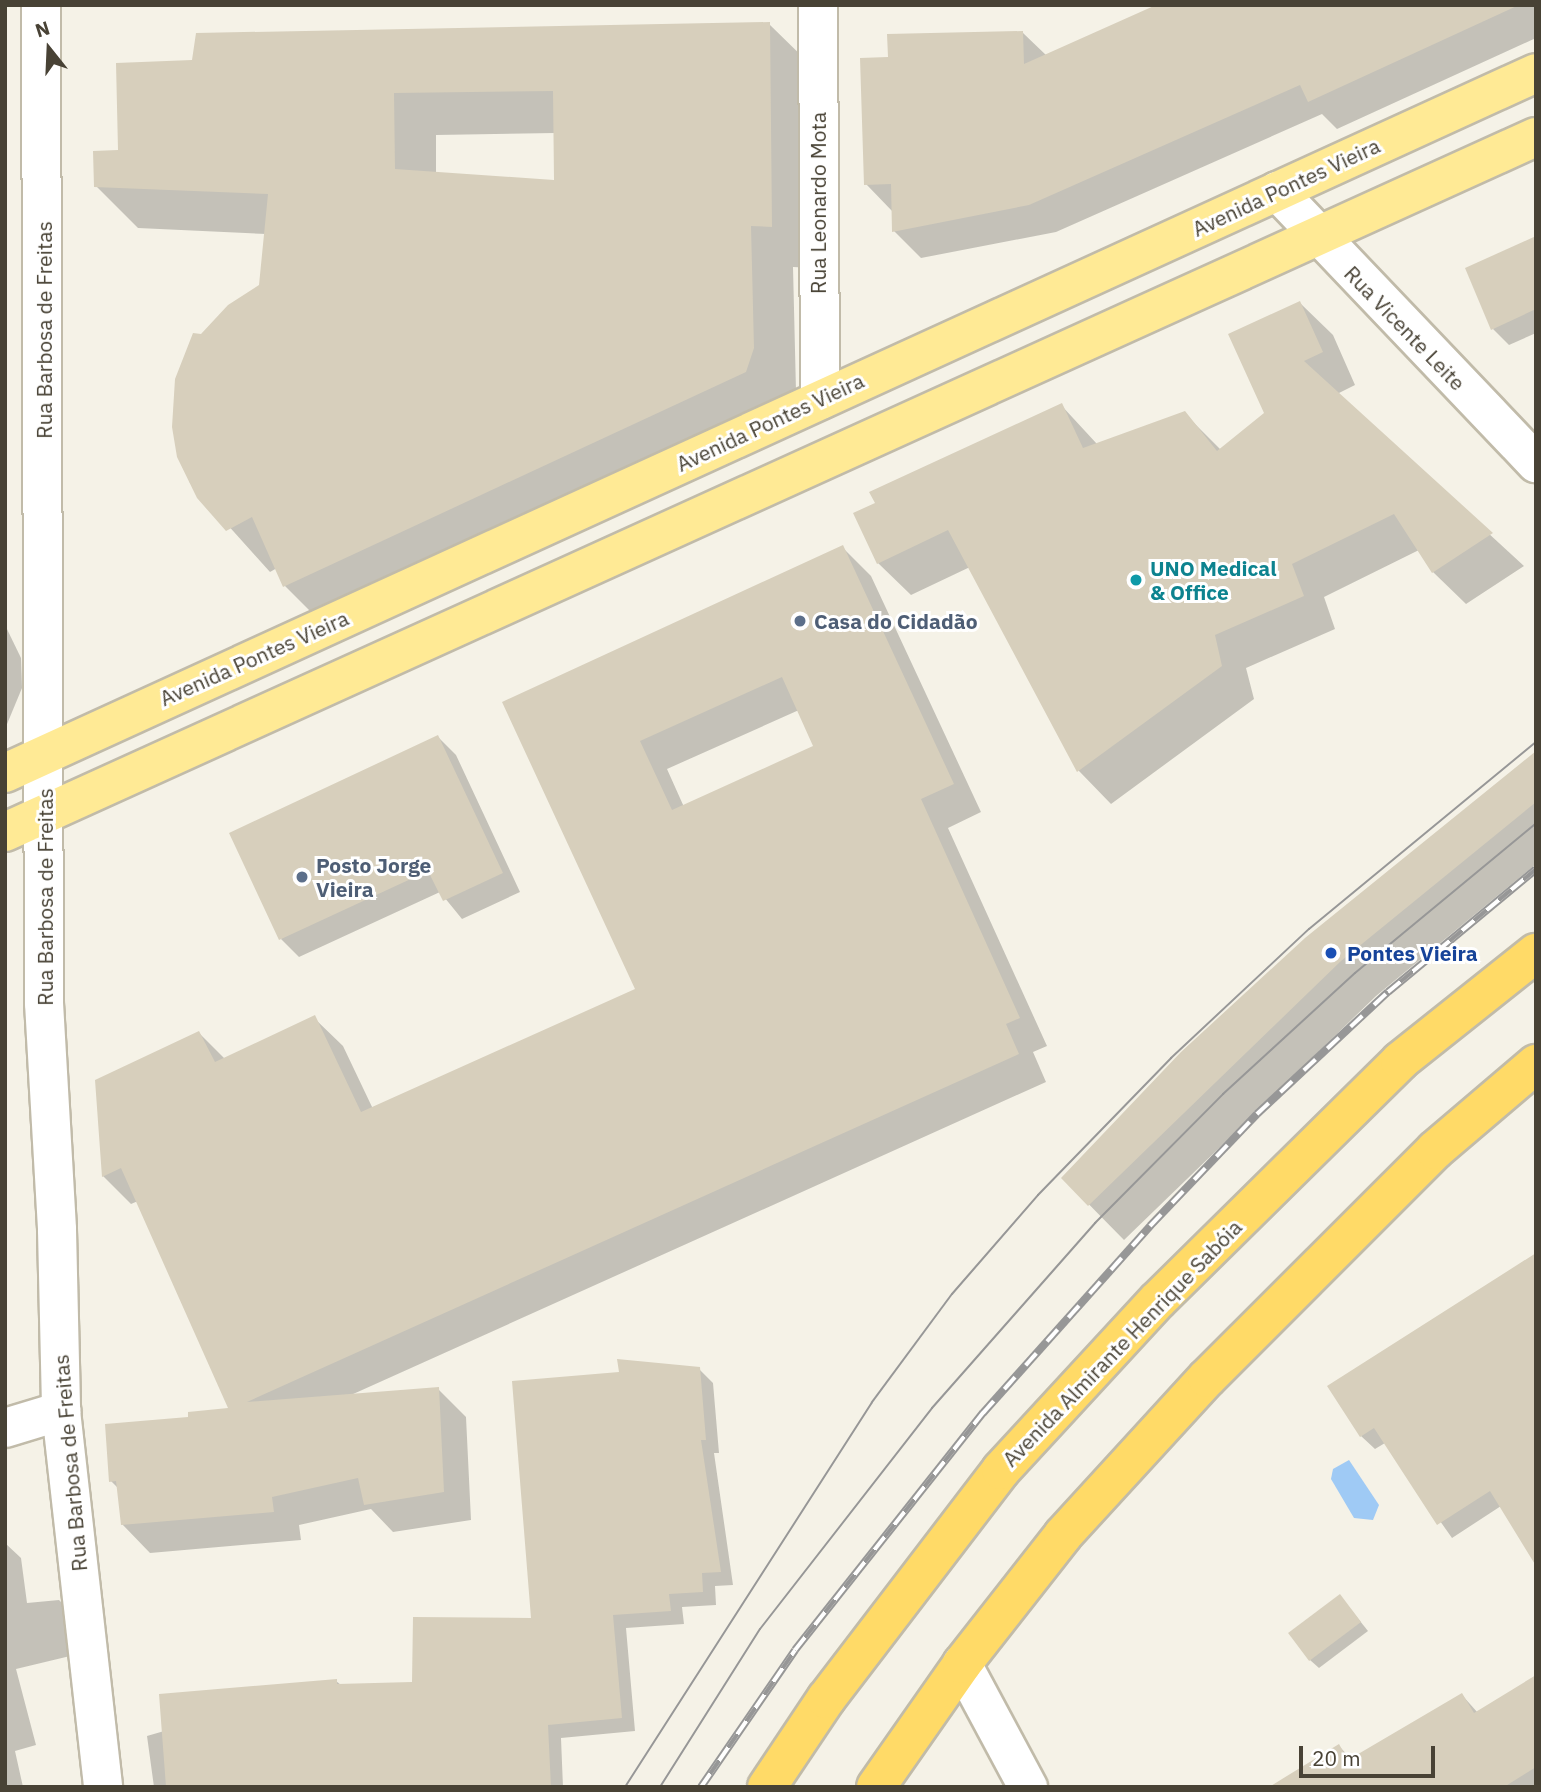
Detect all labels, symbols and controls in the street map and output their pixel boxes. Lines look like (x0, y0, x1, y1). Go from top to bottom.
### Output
north arrow (14, 14, 84, 84)
text: N (32, 15, 53, 43)
street label: Rua Leonardo Mota (805, 112, 831, 294)
street label: Avenida Pontes Vieira (1188, 132, 1384, 242)
street label: Rua Barbosa de Freitas (31, 221, 57, 439)
street label: Rua Vicente Leite (1339, 261, 1471, 395)
street label: Avenida Pontes Vieira (672, 367, 868, 477)
place label: UNO Medical & Office (1150, 555, 1277, 605)
marker: UNO Medical & Office (1128, 572, 1144, 588)
street label: Avenida Pontes Vieira (156, 605, 352, 711)
place label: Casa do Cidadão (814, 608, 978, 634)
marker: Casa do Cidadão (792, 613, 808, 629)
street label: Rua Barbosa de Freitas (32, 788, 58, 1006)
place label: Posto Jorge Vieira (316, 852, 431, 902)
marker: Posto Jorge Vieira (294, 869, 310, 885)
place label: Pontes Vieira (1347, 940, 1478, 966)
marker: Pontes Vieira (1321, 943, 1341, 963)
street label: Avenida Almirante Henrique Sabóia (997, 1214, 1247, 1472)
street label: Rua Barbosa de Freitas (48, 1353, 92, 1573)
scale bar (1303, 1732, 1440, 1776)
text: 20 m (1312, 1744, 1361, 1772)

